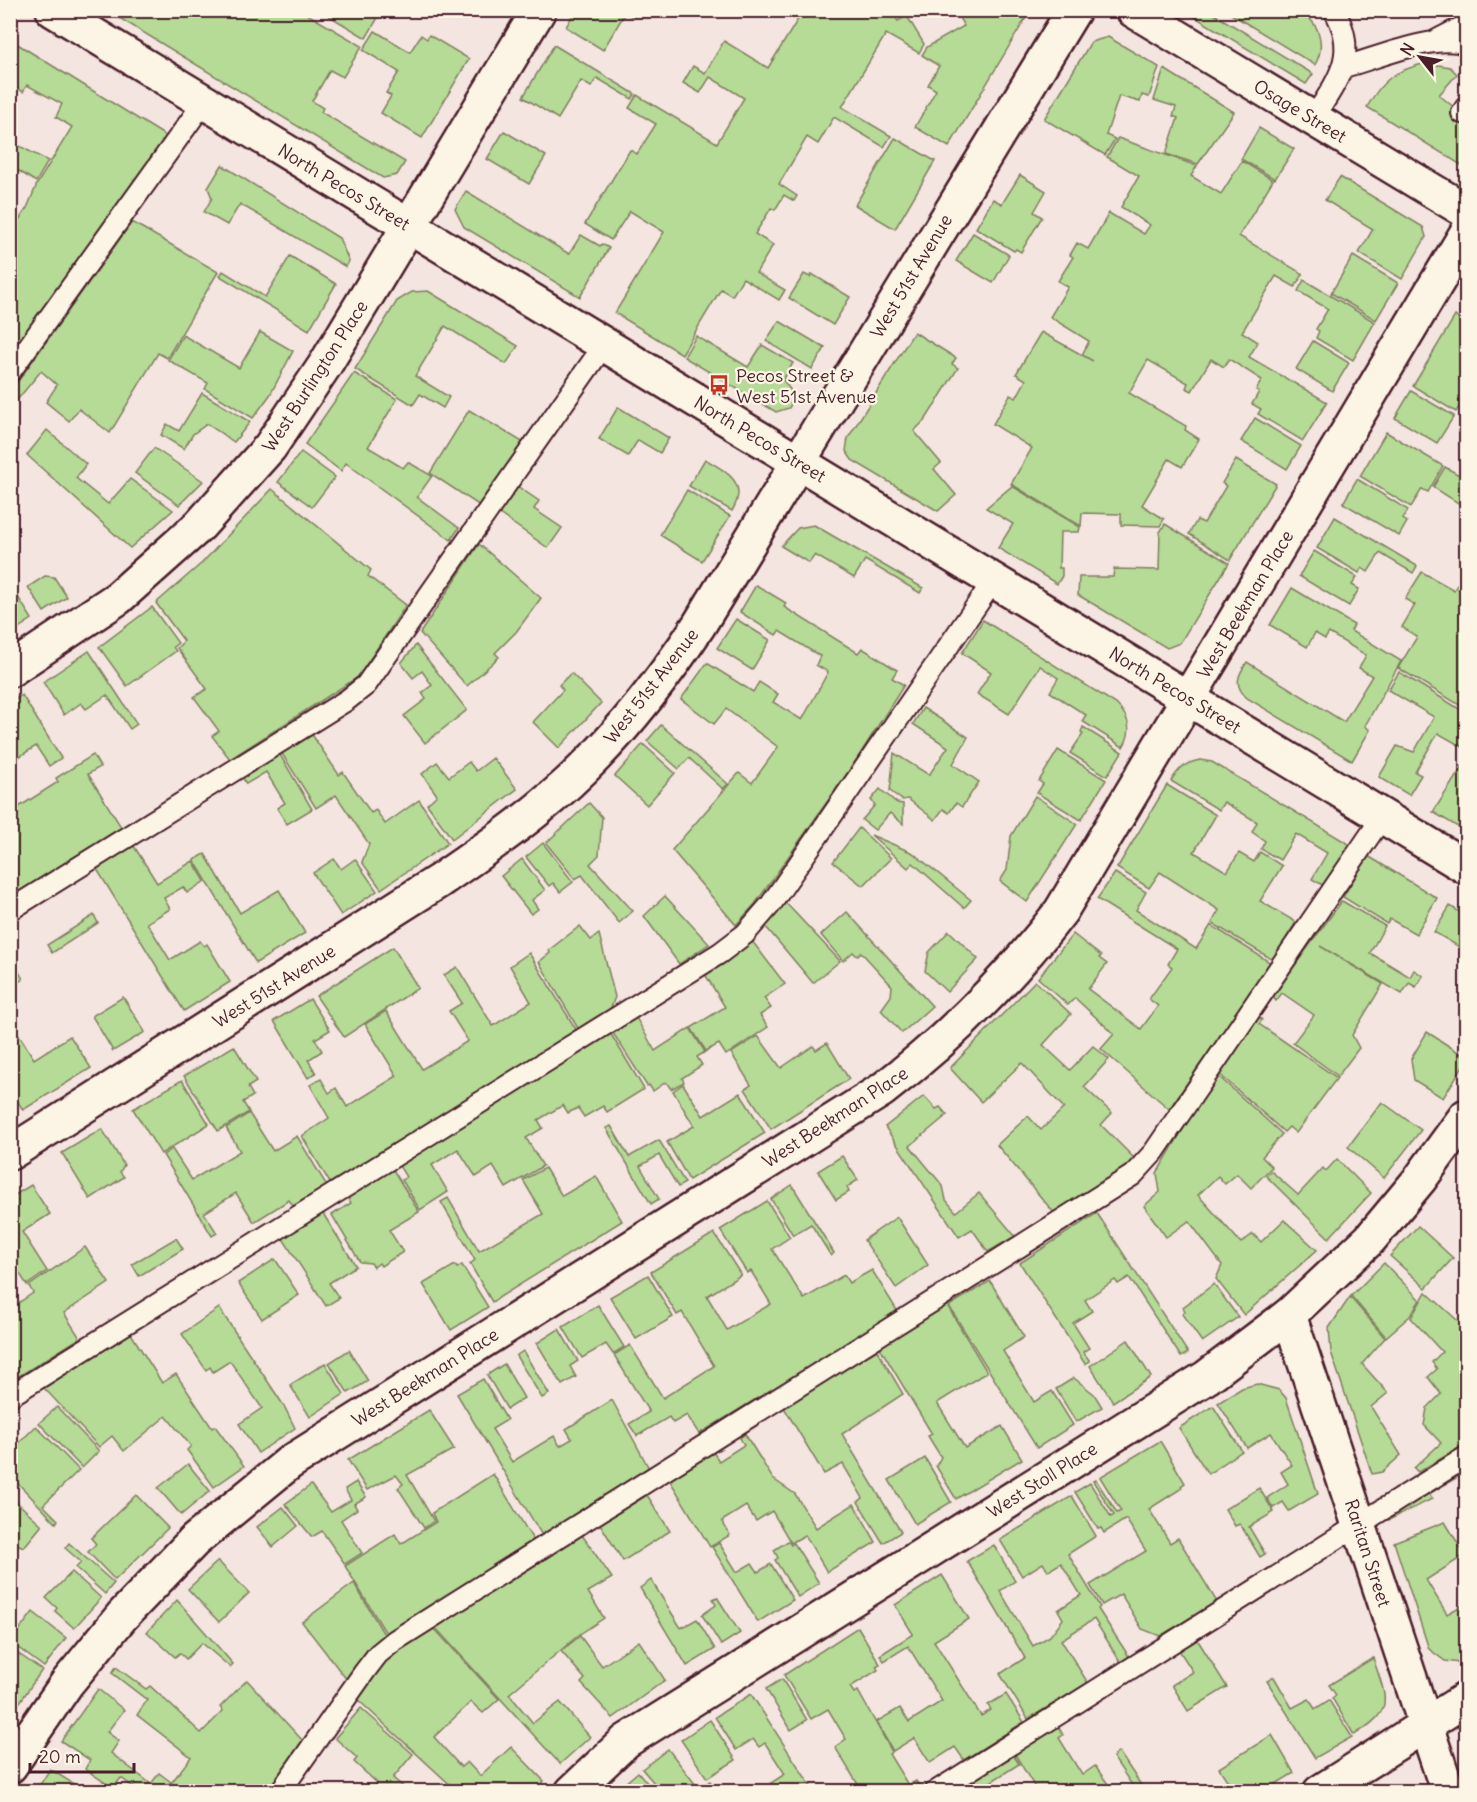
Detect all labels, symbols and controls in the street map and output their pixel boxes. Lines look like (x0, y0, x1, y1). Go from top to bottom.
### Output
north arrow (1390, 27, 1450, 87)
text: N (1396, 39, 1419, 59)
street label: Osage Street (1249, 74, 1351, 148)
street label: North Pecos Street (274, 139, 414, 235)
street label: West 51st Avenue (865, 210, 957, 342)
street label: West Burlington Place (257, 296, 373, 456)
place label: Pecos Street & West 51st Avenue (736, 364, 876, 408)
bus stop icon: Pecos Street & West 51st Avenue (707, 373, 731, 397)
street label: North Pecos Street (690, 391, 830, 487)
street label: West Beekman Place (1192, 526, 1298, 682)
street label: West 51st Avenue (599, 624, 703, 748)
street label: North Pecos Street (1105, 642, 1245, 738)
street label: West 51st Avenue (208, 939, 340, 1033)
street label: West Beekman Place (758, 1061, 912, 1173)
street label: West Beekman Place (347, 1323, 503, 1431)
street label: West Stoll Place (983, 1437, 1101, 1523)
street label: Raritan Street (1340, 1496, 1396, 1610)
scale bar (30, 1736, 134, 1774)
text: 20 m (39, 1745, 81, 1768)

